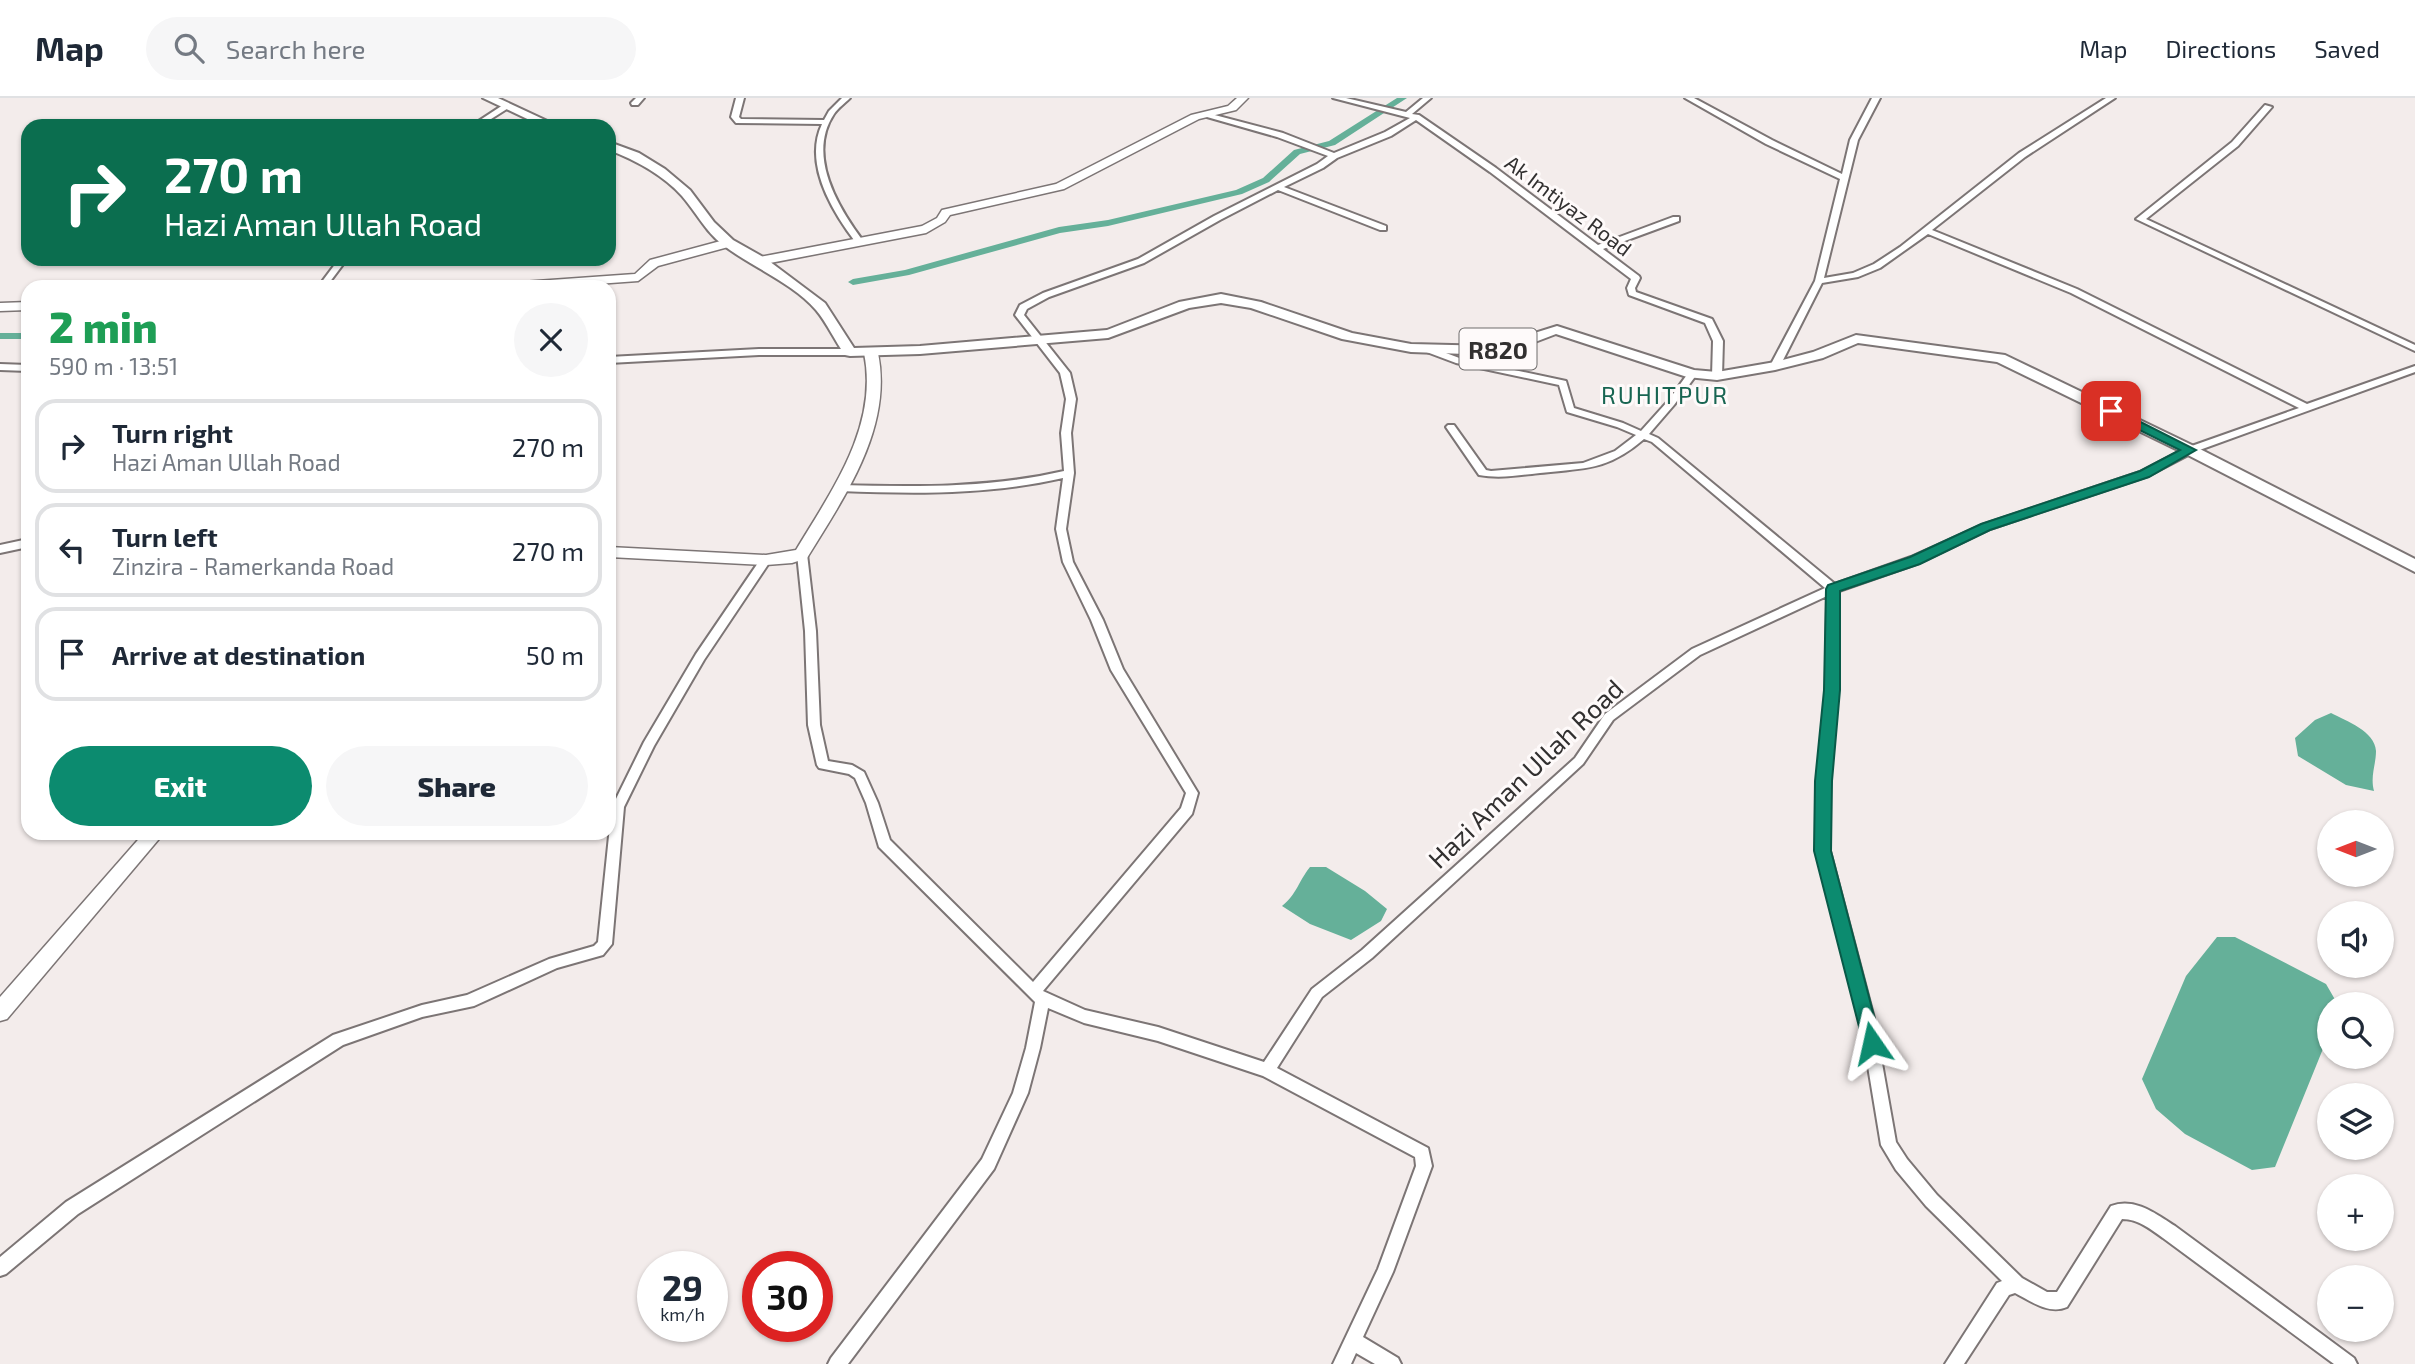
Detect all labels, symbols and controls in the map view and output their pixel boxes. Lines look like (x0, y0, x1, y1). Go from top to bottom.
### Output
search box (146, 17, 636, 80)
text: Map (35, 28, 104, 68)
icon: search (170, 29, 208, 67)
text: Search here (226, 33, 365, 64)
text: Map (2079, 34, 2127, 63)
text: Directions (2165, 34, 2276, 63)
text: Saved (2314, 34, 2380, 63)
text: 270 m (164, 144, 303, 203)
icon: right (49, 147, 140, 238)
street label: Ak Imtiyaz Road (1501, 149, 1637, 261)
text: Hazi Aman Ullah Road (164, 204, 482, 242)
text: 2 min (49, 301, 158, 351)
button: close (514, 303, 588, 377)
road number: R820 (1460, 328, 1536, 370)
text: 590 m · 13:51 (49, 352, 178, 380)
district label: RUHITPUR (1601, 380, 1729, 409)
pin (2081, 381, 2141, 441)
icon: arrive (2092, 392, 2130, 430)
text: Turn right (112, 417, 233, 448)
icon: right (53, 427, 91, 465)
text: 270 m (512, 431, 584, 462)
text: Hazi Aman Ullah Road (112, 448, 341, 476)
text: Turn left (112, 521, 218, 552)
icon: left (53, 531, 91, 569)
text: 270 m (512, 535, 584, 566)
text: Zinzira - Ramerkanda Road (112, 552, 394, 580)
icon: arrive (53, 635, 91, 673)
text: Arrive at destination (112, 639, 365, 670)
text: 50 m (526, 639, 584, 670)
street label: Hazi Aman Ullah Road (1421, 672, 1629, 874)
button: Exit (49, 746, 312, 826)
button: Share (326, 746, 588, 826)
north arrow (2317, 810, 2394, 887)
map controls (2317, 810, 2394, 1342)
button: sound (2317, 901, 2394, 978)
button: search (2317, 992, 2394, 1069)
position arrow (1835, 1006, 1909, 1080)
button: layers (2317, 1083, 2394, 1160)
button: + (2317, 1174, 2394, 1251)
speed limit sign: 30 (742, 1251, 833, 1342)
button: − (2317, 1265, 2394, 1342)
text: 29 (662, 1266, 703, 1308)
text: km/h (660, 1303, 705, 1325)

